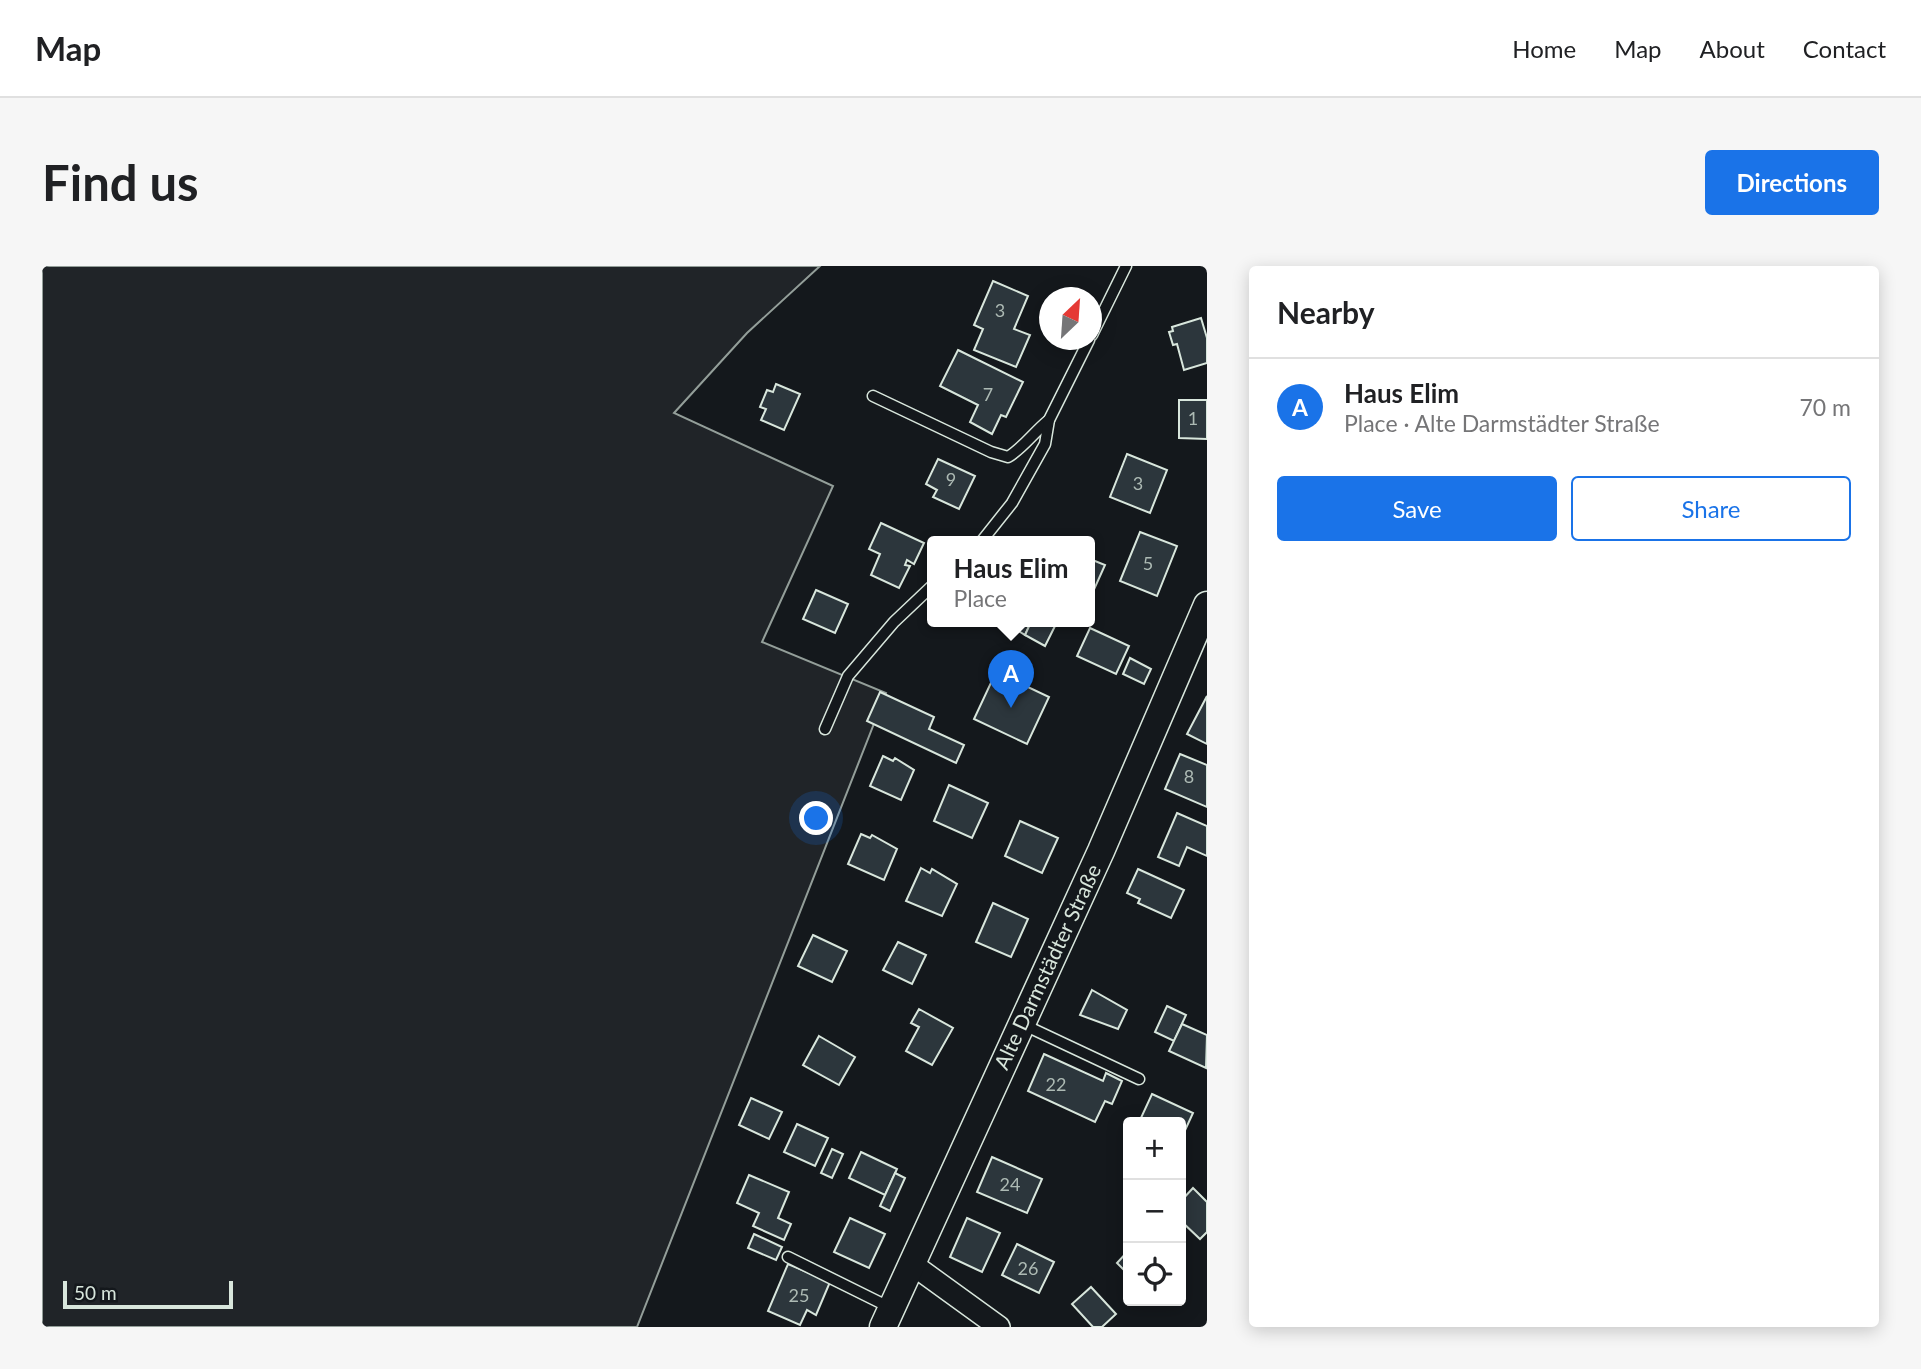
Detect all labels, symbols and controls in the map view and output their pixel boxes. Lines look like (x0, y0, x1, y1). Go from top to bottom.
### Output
text: Map (35, 28, 101, 68)
text: Home (1512, 34, 1576, 63)
text: Map (1614, 34, 1662, 63)
text: About (1700, 34, 1765, 63)
text: Contact (1803, 34, 1886, 63)
button: Directions (1705, 150, 1879, 215)
text: Find us (42, 153, 199, 211)
north arrow (1039, 287, 1102, 350)
text: Nearby (1277, 294, 1375, 330)
house number: 3 (995, 299, 1005, 321)
text: Haus Elim (1344, 377, 1459, 409)
house number: 7 (983, 383, 993, 405)
text: A (1292, 393, 1308, 421)
text: 70 m (1800, 393, 1851, 421)
house number: 1 (1188, 407, 1198, 429)
text: Place · Alte Darmstädter Straße (1344, 409, 1660, 437)
house number: 9 (946, 468, 956, 490)
house number: 3 (1133, 472, 1143, 494)
button: Save (1277, 476, 1557, 541)
button: Share (1571, 476, 1851, 541)
popup (927, 536, 1095, 627)
text: Haus Elim (953, 552, 1069, 584)
house number: 5 (1143, 552, 1153, 574)
text: Place (953, 584, 1007, 612)
pin: A (988, 650, 1034, 708)
house number: 8 (1184, 765, 1194, 787)
your location (799, 801, 833, 835)
street label: Alte Darmstädter Straße (988, 860, 1105, 1073)
house number: 22 (1046, 1073, 1066, 1095)
map controls (1123, 1117, 1186, 1306)
button: + (1123, 1117, 1186, 1180)
house number: 24 (1000, 1173, 1020, 1195)
button: − (1123, 1180, 1186, 1243)
button: locate (1123, 1243, 1186, 1306)
house number: 26 (1018, 1257, 1038, 1279)
scale bar (63, 1278, 233, 1310)
text: 50 m (74, 1281, 117, 1304)
house number: 25 (789, 1284, 809, 1306)

